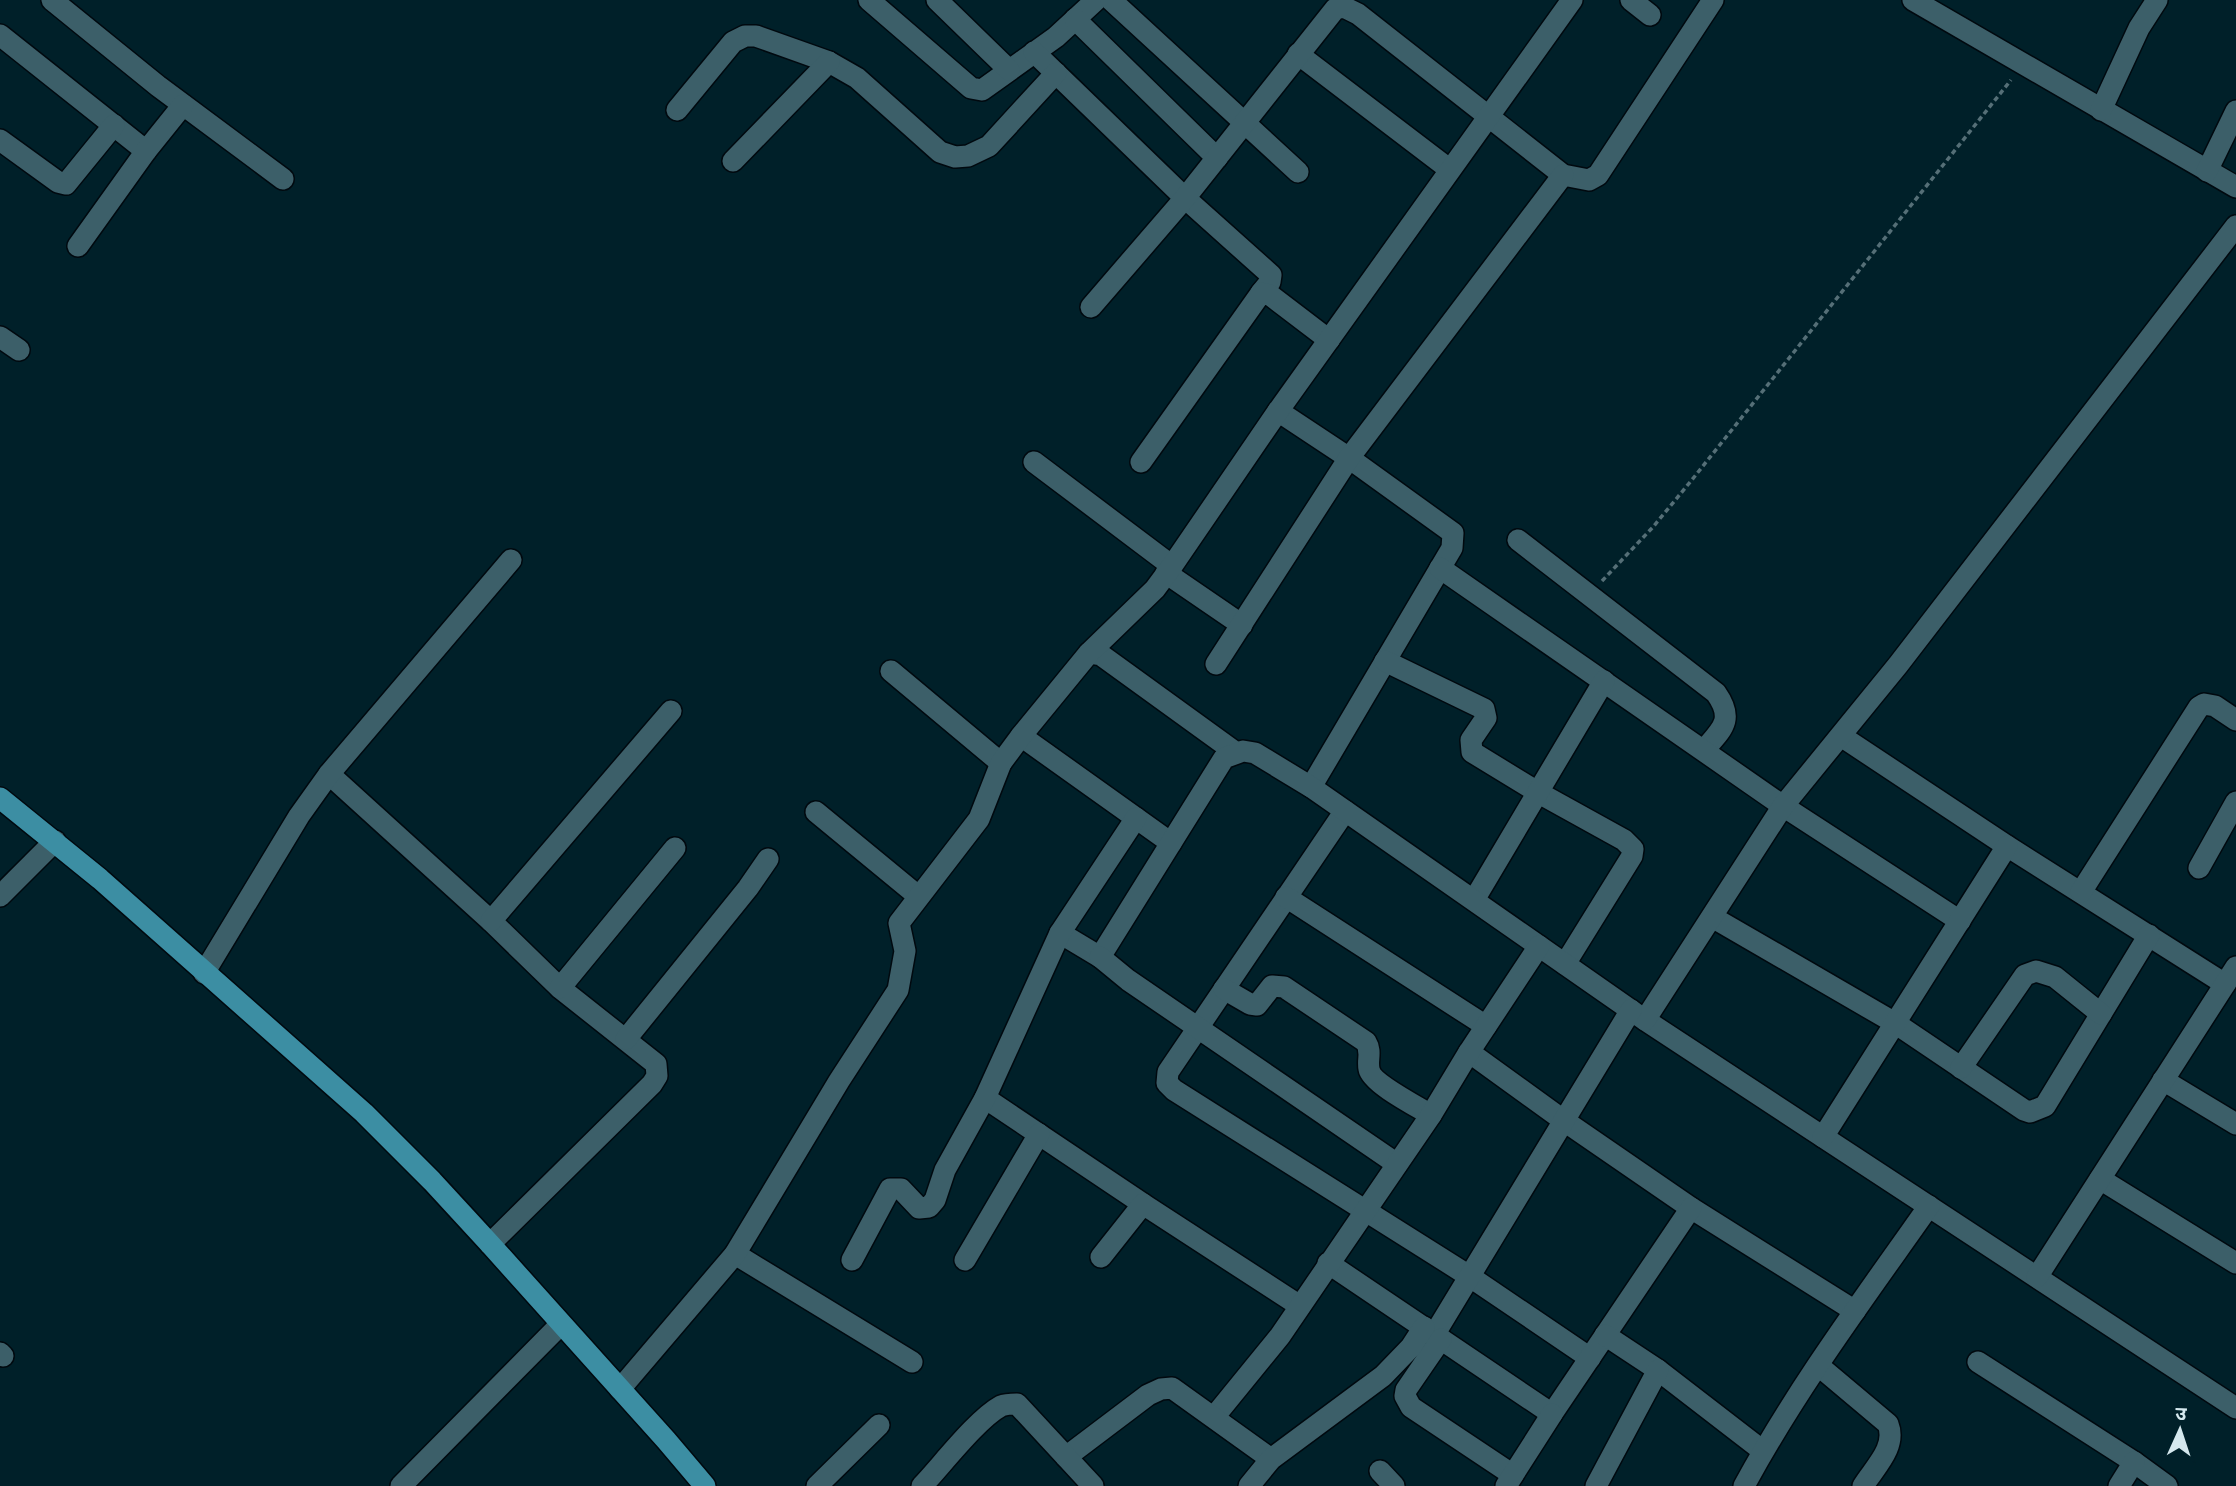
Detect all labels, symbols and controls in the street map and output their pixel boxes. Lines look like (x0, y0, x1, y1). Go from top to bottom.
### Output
north arrow (2145, 1395, 2215, 1465)
text: उ (2175, 1402, 2188, 1426)

